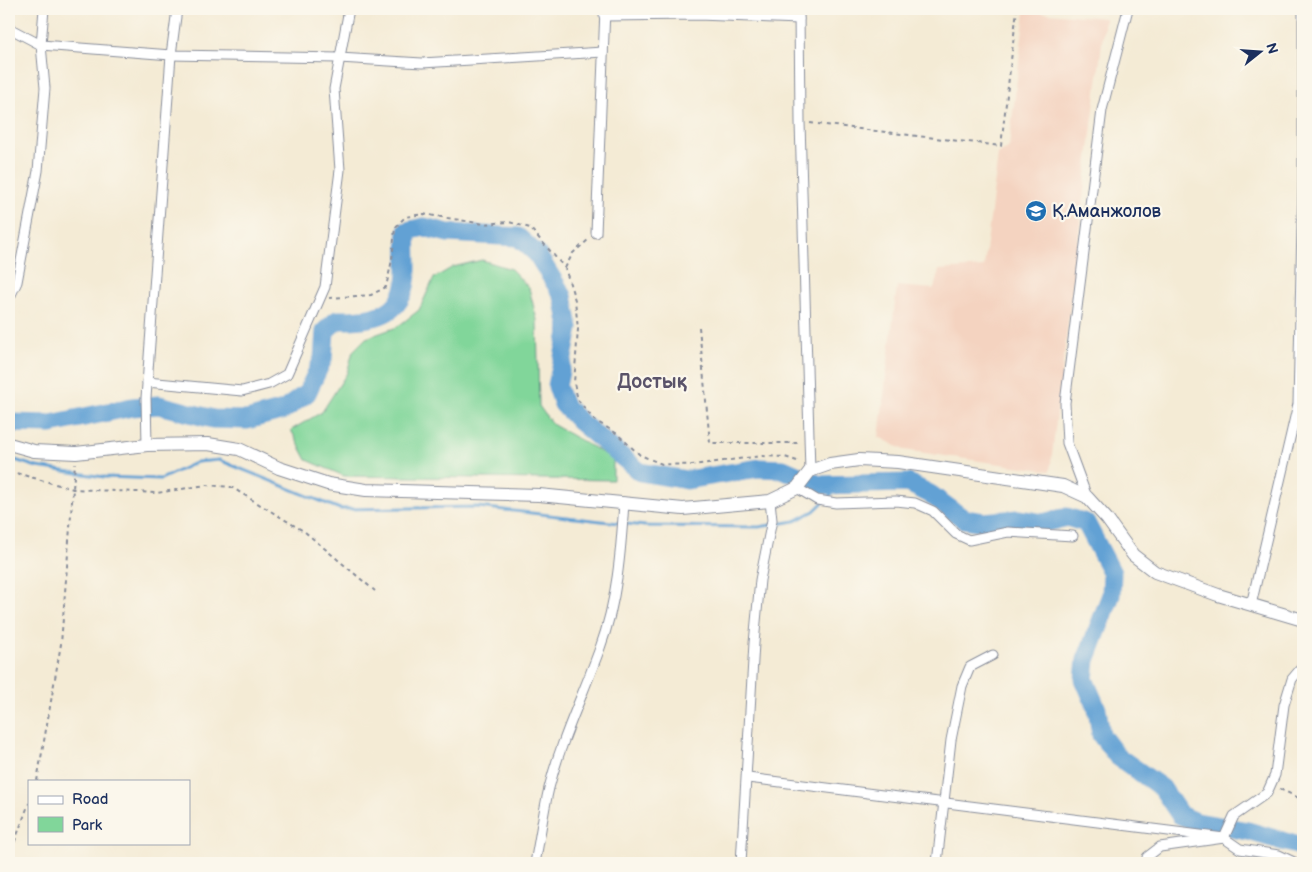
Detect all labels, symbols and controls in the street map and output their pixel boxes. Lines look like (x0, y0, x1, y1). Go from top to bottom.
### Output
north arrow (1234, 28, 1284, 78)
text: N (1262, 41, 1282, 56)
school or university icon: Қ.Аманжолов (1024, 199, 1048, 223)
place label: Қ.Аманжолов (1052, 201, 1162, 222)
district label: Достық (617, 370, 688, 394)
legend (28, 780, 190, 844)
text: Road (72, 790, 108, 809)
text: Park (72, 816, 103, 835)

